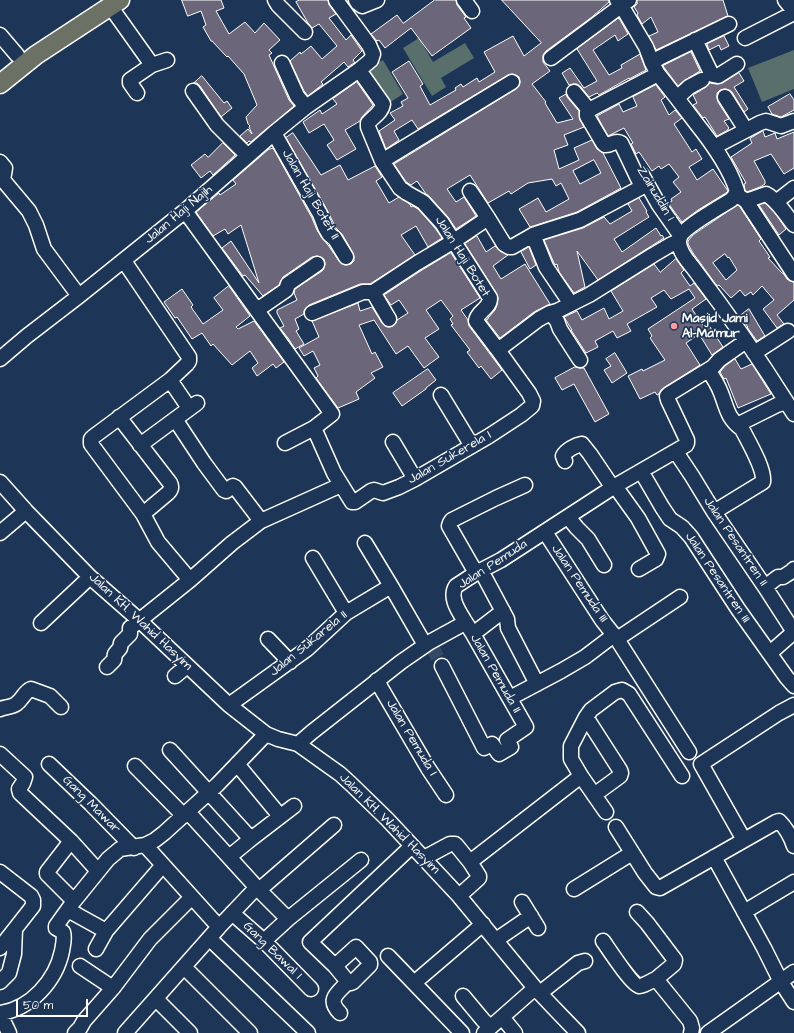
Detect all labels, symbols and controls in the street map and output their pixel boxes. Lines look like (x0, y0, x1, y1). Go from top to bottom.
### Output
street label: Jalan Haji Botet II (278, 147, 342, 243)
street label: Zainuddin 1 (633, 164, 677, 224)
street label: Jalan Haji Najih (142, 182, 216, 248)
street label: Jalan Haji Botet (431, 214, 493, 300)
place label: Masjid Jami Al-Ma'mur (682, 311, 748, 342)
marker: Masjid Jami Al-Ma'mur (669, 321, 679, 331)
street label: Jalan Sukerela I (405, 428, 495, 488)
street label: Jalan Pesantren II (699, 495, 771, 589)
street label: Jalan Pesantren III (681, 530, 753, 626)
street label: Jalan Pemuda (456, 537, 530, 593)
street label: Jalan Pemuda III (547, 542, 611, 626)
street label: Jalan KH. Wahid Hasyim (85, 570, 195, 674)
street label: Jalan Sukarela II (267, 608, 351, 680)
street label: Jalan Pemuda II (466, 632, 524, 716)
street label: Jalan Pemuda I (382, 697, 440, 779)
street label: Jalan KH. Wahid Hasyim (335, 770, 443, 878)
street label: Gang Mawar (59, 773, 123, 837)
street label: Gang Bawal 1 (239, 919, 305, 983)
scale bar (18, 991, 90, 1017)
text: 50 m (23, 997, 53, 1014)

